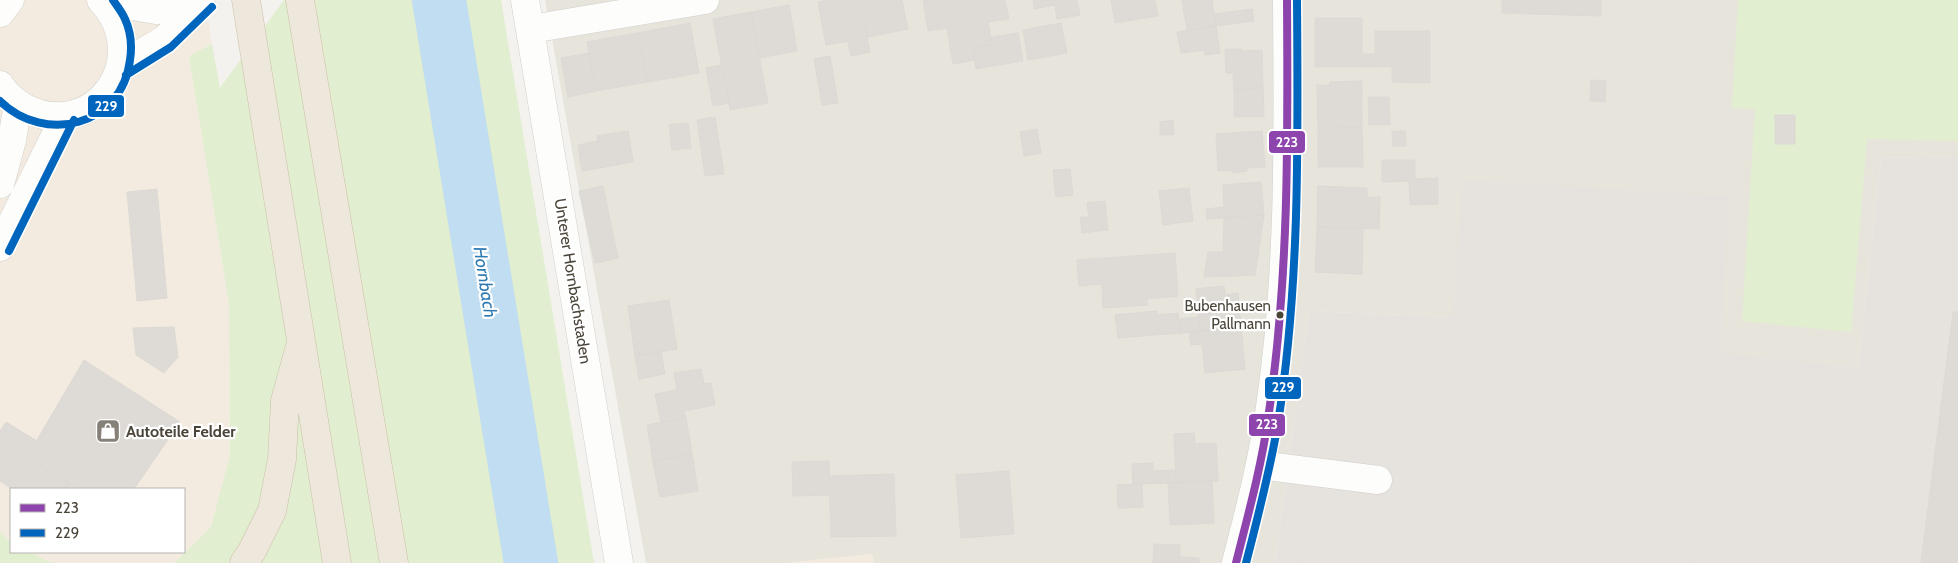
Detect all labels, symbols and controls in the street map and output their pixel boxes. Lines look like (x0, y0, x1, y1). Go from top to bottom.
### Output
line badge: 229 (87, 94, 125, 118)
text: 229 (95, 97, 117, 115)
line badge: 223 (1268, 130, 1306, 154)
text: 223 (1276, 133, 1298, 151)
street label: Unterer Hornbachstaden (551, 197, 595, 365)
water label: Hornbach (469, 245, 501, 319)
place label: Bubenhausen Pallmann (1184, 297, 1271, 333)
marker: Bubenhausen Pallmann (1275, 310, 1285, 320)
line badge: 229 (1264, 376, 1302, 400)
text: 229 (1272, 378, 1294, 396)
line badge: 223 (1248, 413, 1286, 437)
text: 223 (1256, 415, 1278, 433)
shop icon: Autoteile Felder (95, 418, 121, 444)
place label: Autoteile Felder (126, 422, 236, 441)
legend (10, 488, 185, 553)
text: 223 (55, 499, 79, 517)
text: 229 (55, 524, 79, 542)

